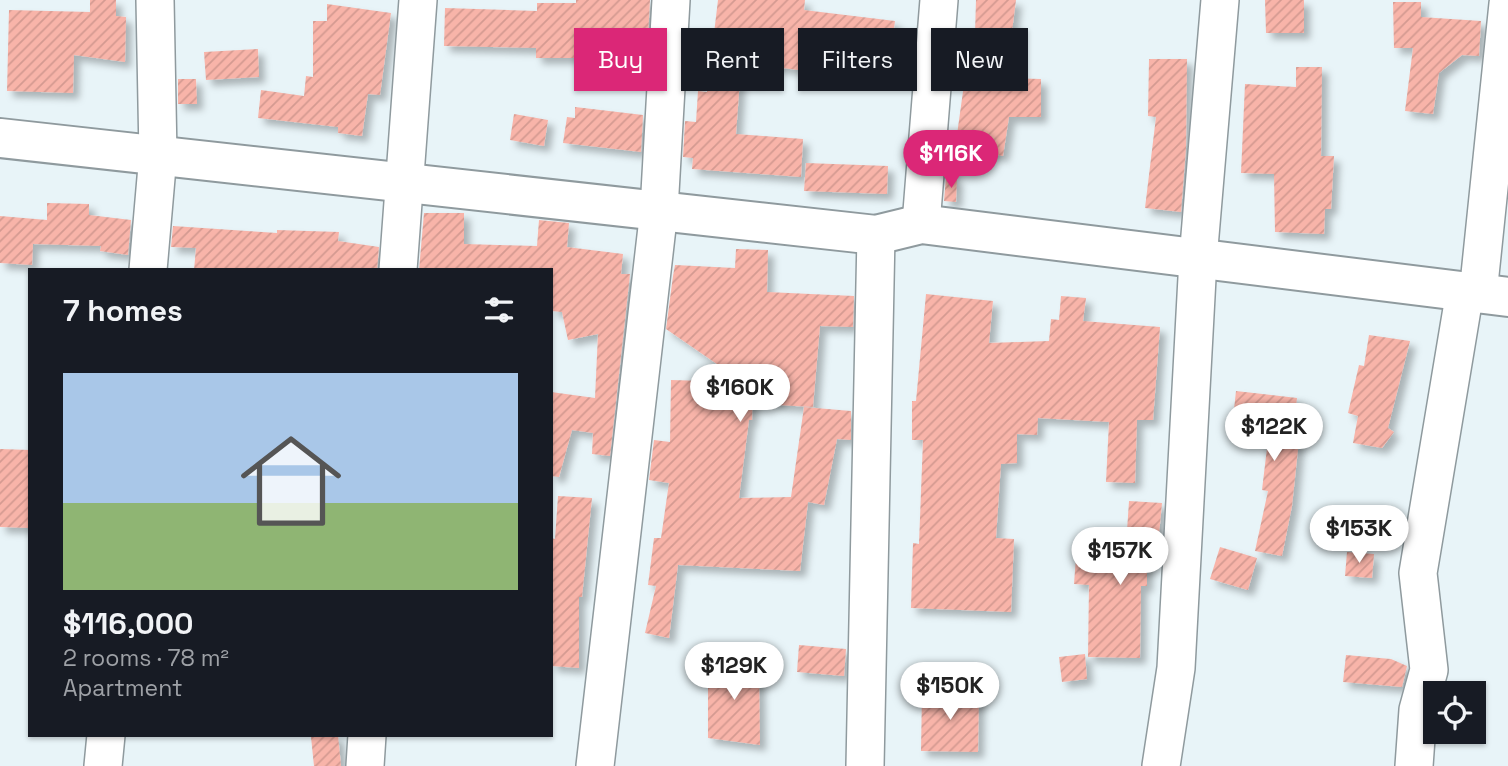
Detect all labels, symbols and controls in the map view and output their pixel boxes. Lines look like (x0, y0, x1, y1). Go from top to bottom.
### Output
chip: Buy (574, 28, 667, 91)
chip: Rent (681, 28, 784, 91)
chip: Filters (798, 28, 917, 91)
chip: New (931, 28, 1028, 91)
pin: $116K (902, 130, 1000, 190)
text: $116K (919, 138, 983, 168)
text: 7 homes (63, 291, 183, 330)
icon: filters (480, 291, 518, 329)
pin: $160K (691, 364, 789, 424)
text: $160K (706, 372, 774, 402)
pin: $122K (1225, 404, 1323, 463)
text: $122K (1241, 411, 1307, 441)
icon: home (228, 418, 354, 544)
pin: $153K (1310, 505, 1408, 565)
text: $153K (1326, 513, 1392, 543)
pin: $157K (1071, 528, 1169, 587)
text: $157K (1088, 535, 1153, 565)
text: $116,000 (63, 604, 194, 643)
pin: $129K (685, 642, 783, 702)
text: 2 rooms · 78 m² (63, 643, 229, 673)
text: $129K (701, 650, 767, 680)
pin: $150K (901, 662, 999, 722)
text: $150K (916, 670, 984, 700)
text: Apartment (63, 673, 183, 703)
map controls (1423, 681, 1486, 744)
button: locate (1423, 681, 1486, 744)

